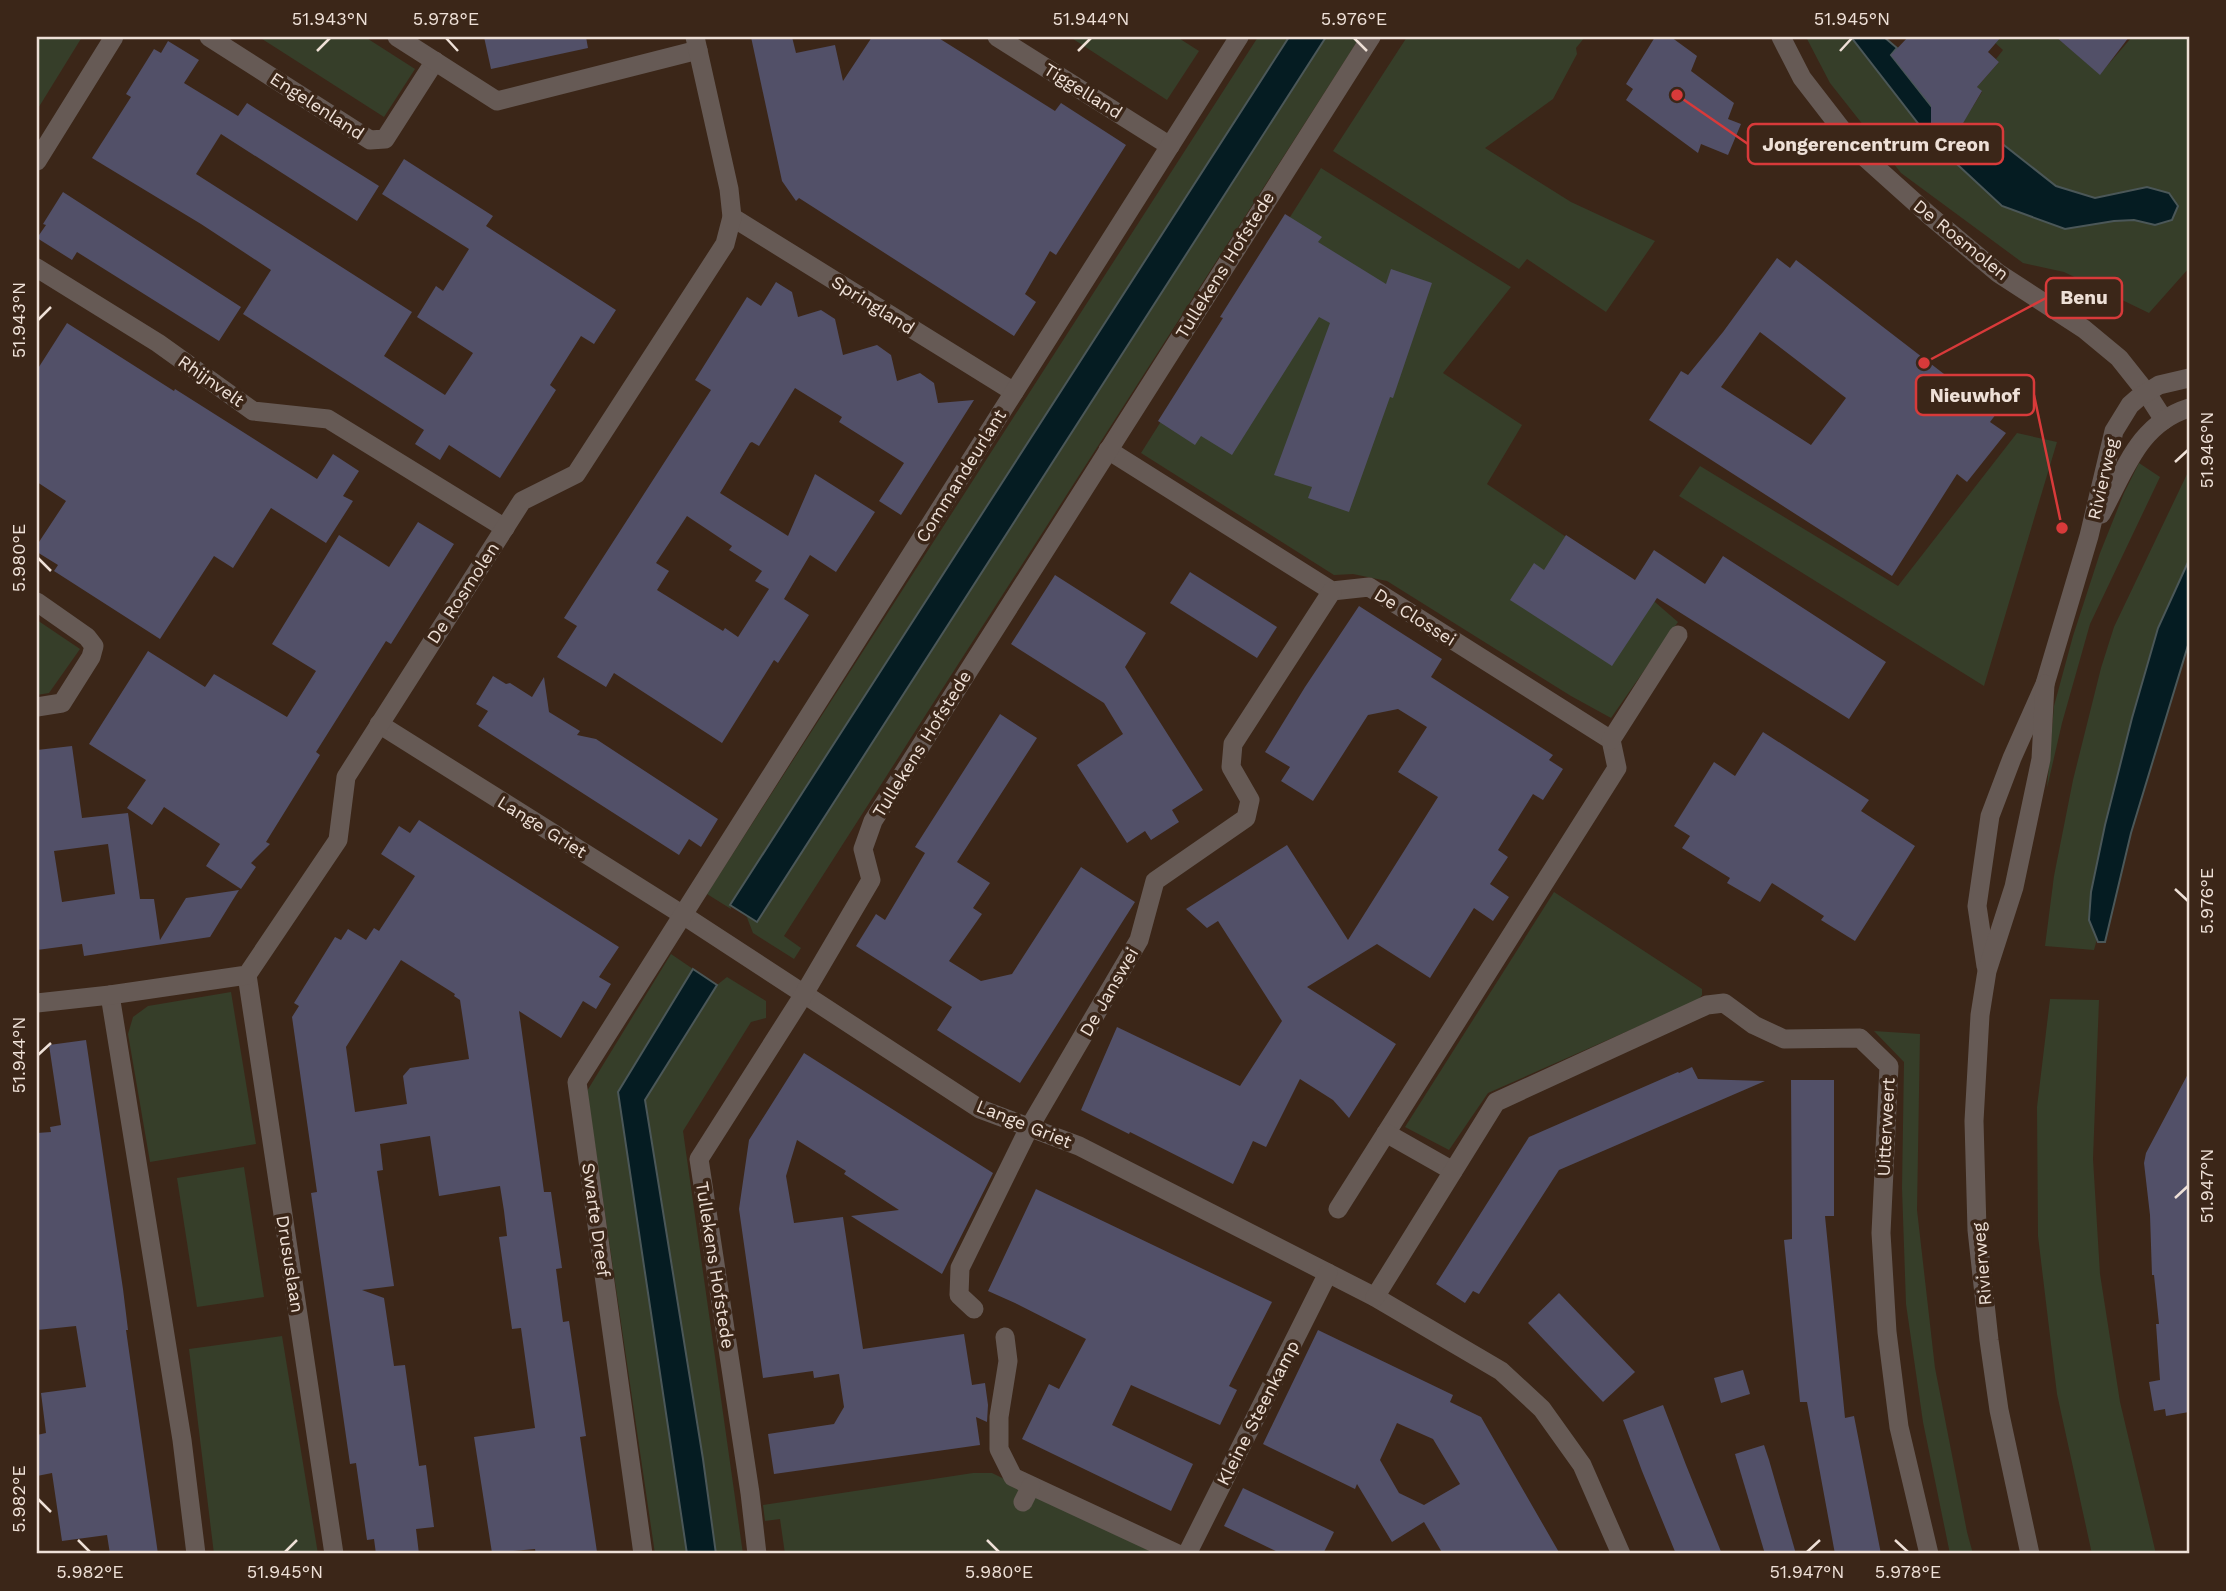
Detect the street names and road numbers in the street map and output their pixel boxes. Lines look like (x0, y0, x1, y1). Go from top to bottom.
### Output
street label: Tiggelland (1040, 58, 1126, 123)
street label: Engelenland (266, 67, 368, 144)
street label: Tullekens Hofstede (1171, 187, 1278, 342)
street label: De Rosmolen (1909, 195, 2013, 284)
street label: Springland (828, 271, 919, 338)
street label: Rhijnvelt (174, 350, 249, 411)
street label: Commandeurlant (911, 405, 1010, 546)
street label: Rivierweg (2083, 436, 2122, 522)
street label: De Rosmolen (422, 538, 503, 647)
street label: De Clossei (1371, 583, 1460, 650)
street label: Tullekens Hofstede (868, 666, 975, 821)
street label: Lange Griet (494, 791, 591, 862)
street label: De Janswei (1075, 944, 1142, 1040)
street label: Uitterweert (1872, 1077, 1899, 1177)
street label: Lange Griet (973, 1095, 1075, 1152)
street label: Swarte Dreef (578, 1161, 615, 1278)
street label: Tullekens Hofstede (692, 1180, 739, 1350)
street label: Drususlaan (272, 1214, 309, 1314)
street label: Rivierweg (1967, 1221, 1996, 1306)
street label: Kleine Steenkamp (1212, 1337, 1303, 1489)

